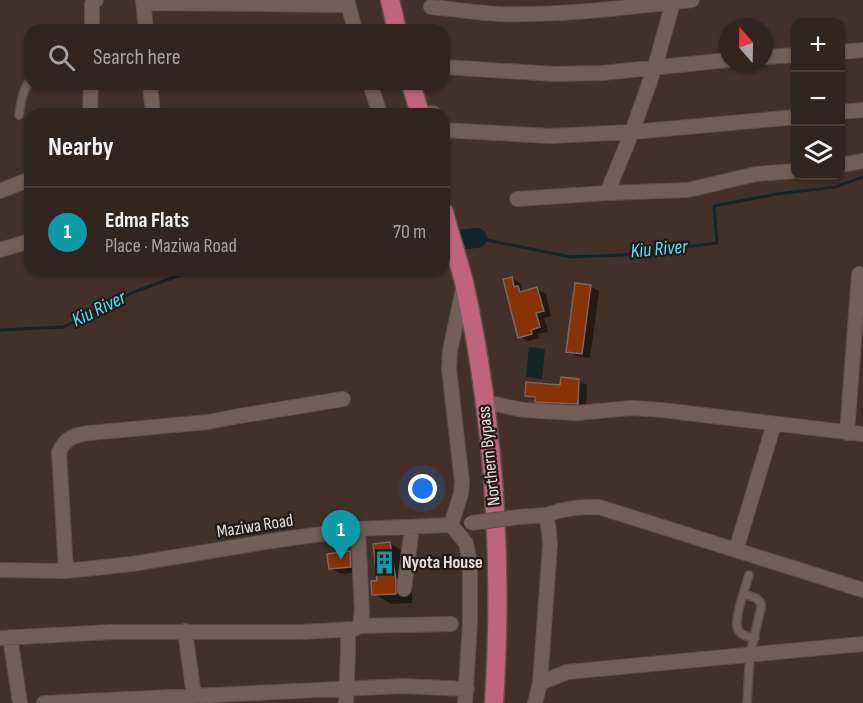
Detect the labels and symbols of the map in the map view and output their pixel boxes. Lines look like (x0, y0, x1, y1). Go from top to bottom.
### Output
north arrow (719, 18, 773, 72)
water label: Kiu River (629, 234, 690, 263)
water label: Kiu River (68, 285, 131, 332)
street label: Northern Bypass (473, 405, 505, 507)
your location (408, 474, 437, 503)
street label: Maziwa Road (215, 510, 295, 542)
pin: 1 (322, 510, 360, 560)
building icon: Nyota House (371, 549, 397, 575)
place label: Nyota House (402, 552, 483, 573)

